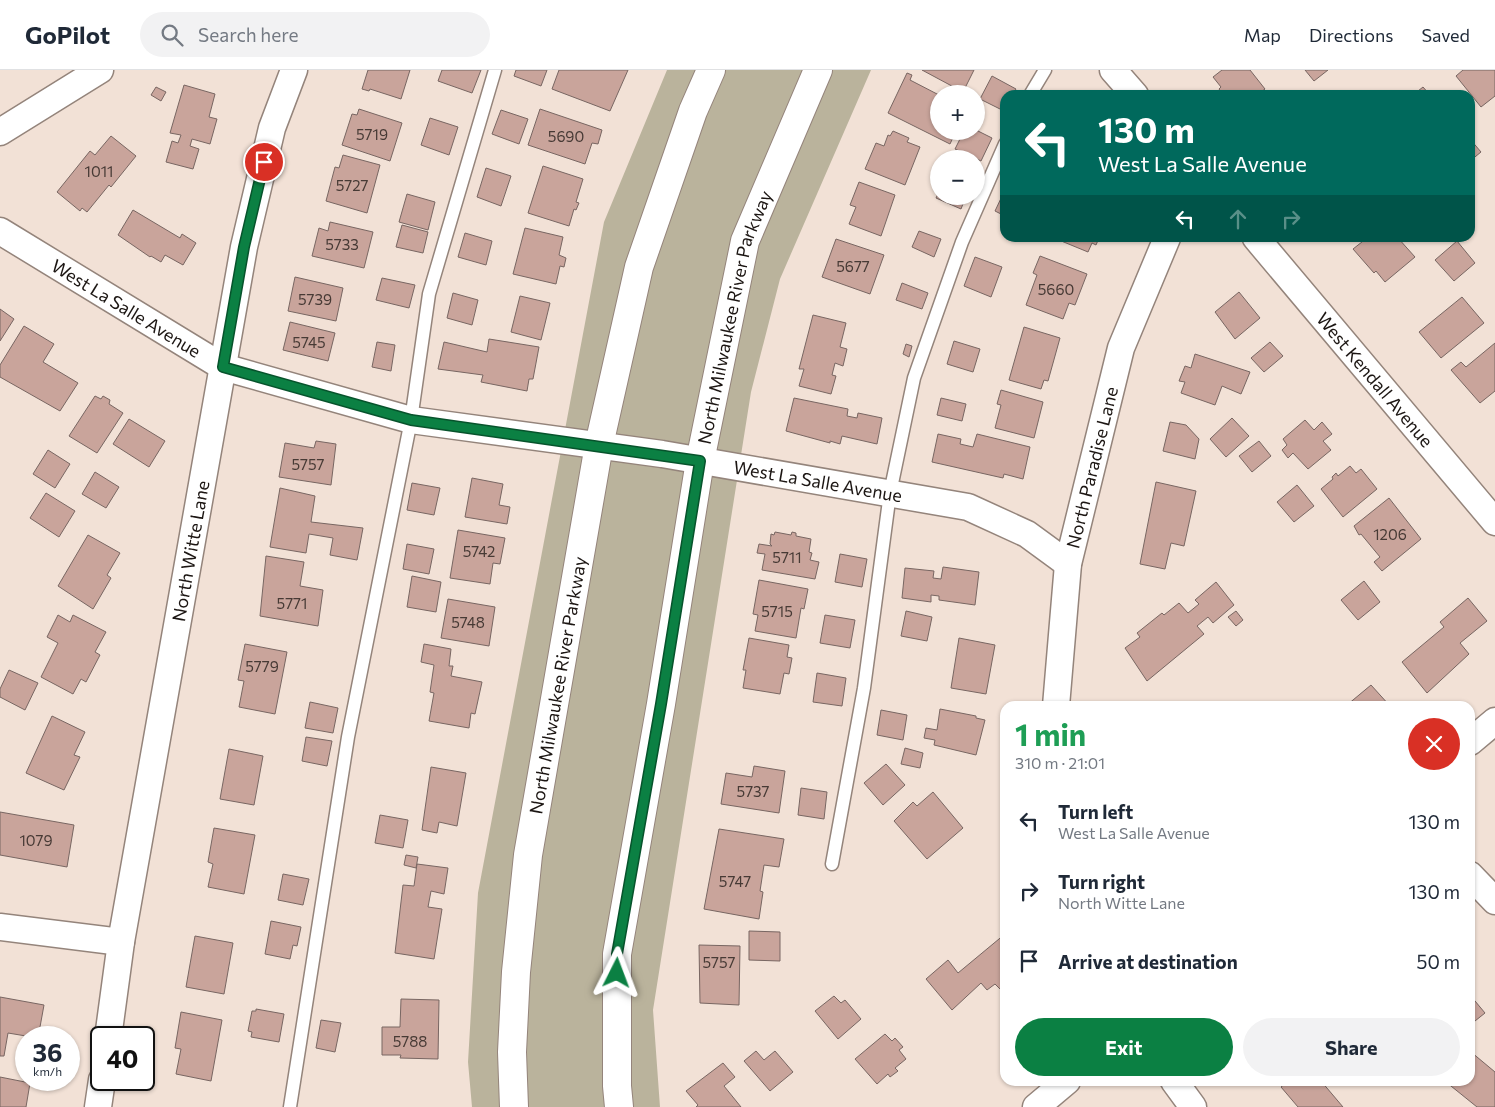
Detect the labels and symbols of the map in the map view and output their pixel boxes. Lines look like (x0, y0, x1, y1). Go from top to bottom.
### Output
house number: 5719 (356, 125, 388, 143)
house number: 5690 (548, 127, 584, 145)
pin (243, 141, 285, 183)
house number: 1011 (84, 162, 114, 180)
house number: 5727 (336, 176, 368, 194)
street label: North Milwaukee River Parkway (693, 187, 776, 446)
house number: 5733 (325, 235, 359, 253)
street label: West La Salle Avenue (48, 254, 205, 362)
house number: 5677 (836, 257, 870, 275)
house number: 5660 (1038, 280, 1074, 298)
house number: 5739 (298, 290, 332, 308)
street label: West Kendall Avenue (1312, 308, 1438, 451)
house number: 5745 (292, 333, 326, 351)
street label: North Paradise Lane (1061, 384, 1122, 550)
house number: 5757 (291, 455, 325, 473)
street label: West La Salle Avenue (732, 456, 904, 506)
street label: North Witte Lane (167, 479, 213, 623)
house number: 1206 (1373, 525, 1407, 543)
house number: 5742 (463, 542, 495, 560)
house number: 5711 (772, 548, 802, 566)
street label: North Milwaukee River Parkway (524, 555, 590, 816)
house number: 5771 (277, 594, 307, 612)
house number: 5715 (761, 602, 793, 620)
house number: 5748 (451, 613, 485, 631)
house number: 5779 (245, 657, 279, 675)
house number: 5737 (737, 782, 770, 800)
house number: 1079 (19, 831, 53, 849)
house number: 5747 (719, 872, 751, 890)
position arrow (590, 946, 642, 998)
house number: 5757 (702, 953, 736, 971)
speed limit sign: 40 (90, 1026, 155, 1091)
house number: 5788 (393, 1032, 427, 1050)

